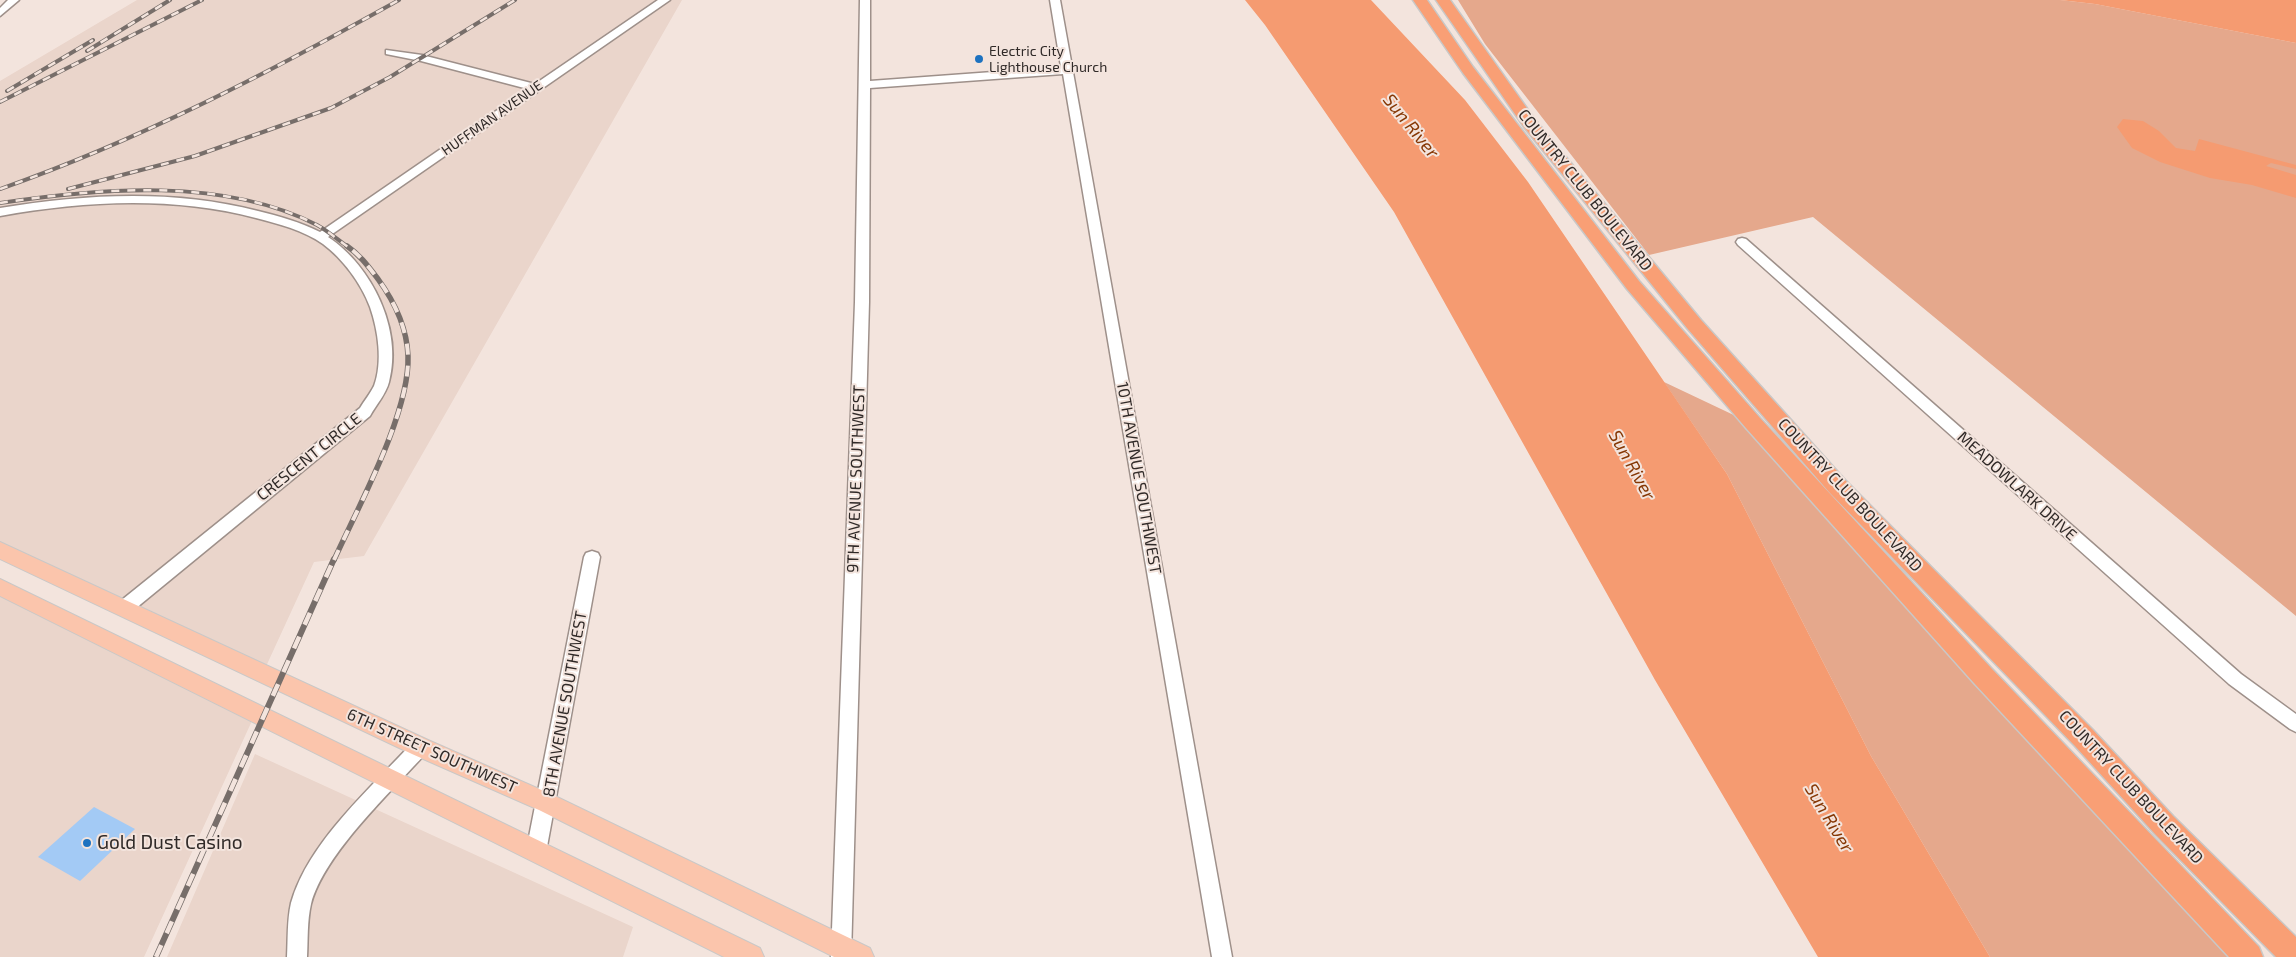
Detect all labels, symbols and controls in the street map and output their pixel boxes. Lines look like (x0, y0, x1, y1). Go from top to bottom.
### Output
place label: Electric City Lighthouse Church (989, 43, 1107, 75)
marker: Electric City Lighthouse Church (973, 53, 985, 65)
street label: HUFFMAN AVENUE (438, 77, 546, 159)
water label: Sun River (1378, 89, 1444, 163)
street label: COUNTRY CLUB BOULEVARD (1514, 105, 1656, 275)
street label: 10TH AVENUE SOUTHWEST (1113, 380, 1165, 576)
street label: 9TH AVENUE SOUTHWEST (843, 385, 869, 573)
street label: CRESCENT CIRCLE (253, 409, 365, 505)
street label: COUNTRY CLUB BOULEVARD (1774, 414, 1926, 576)
water label: Sun River (1604, 426, 1660, 504)
street label: MEADOWLARK DRIVE (1953, 427, 2081, 545)
street label: 8TH AVENUE SOUTHWEST (539, 609, 591, 799)
street label: 6TH STREET SOUTHWEST (344, 705, 520, 797)
street label: COUNTRY CLUB BOULEVARD (2055, 706, 2207, 868)
water label: Sun River (1800, 780, 1858, 856)
place label: Gold Dust Casino (97, 832, 243, 854)
marker: Gold Dust Casino (81, 837, 93, 849)

